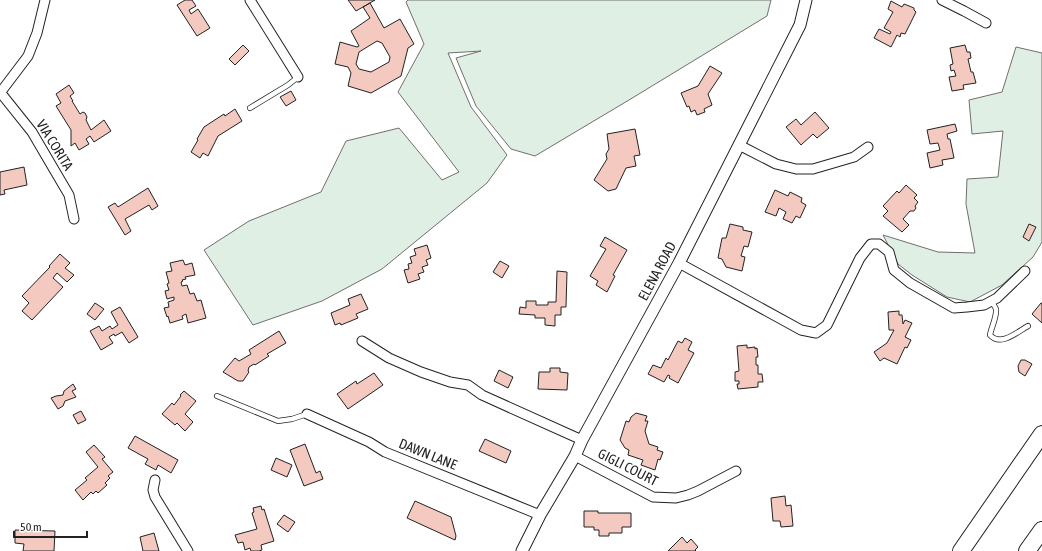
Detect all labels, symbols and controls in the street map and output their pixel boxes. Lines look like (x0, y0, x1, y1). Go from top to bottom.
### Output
street label: VIA CORITA (33, 117, 77, 173)
street label: ELENA ROAD (635, 239, 679, 303)
street label: DAWN LANE (397, 435, 459, 473)
street label: GIGLI COURT (595, 445, 661, 489)
scale bar (14, 513, 87, 539)
text: 50 m (20, 520, 42, 534)

